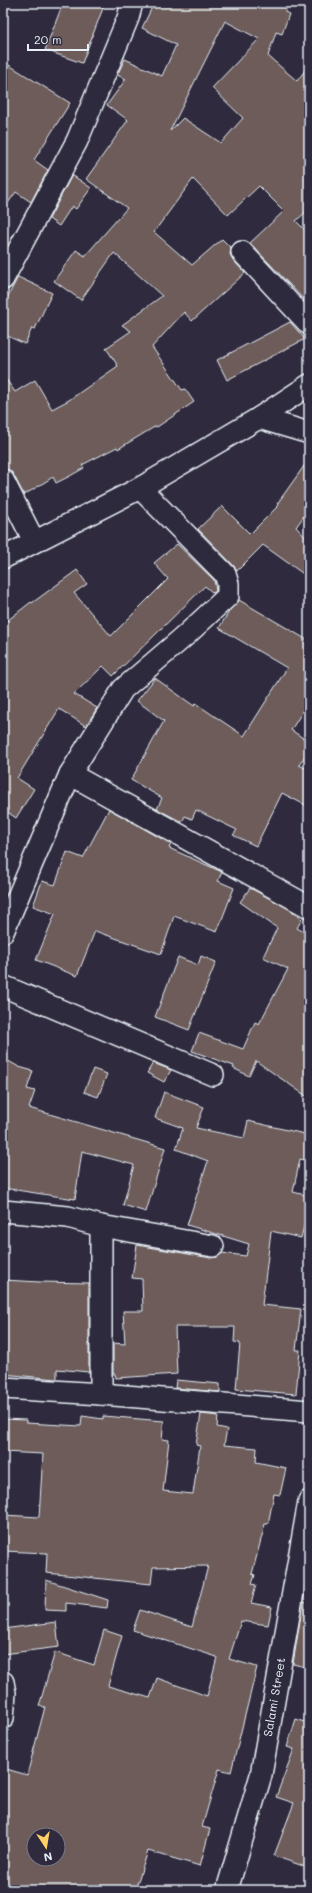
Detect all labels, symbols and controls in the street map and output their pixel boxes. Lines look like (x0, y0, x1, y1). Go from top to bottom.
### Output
scale bar (28, 26, 88, 52)
text: 20 m (34, 31, 62, 47)
street label: Salami Street (259, 1656, 288, 1738)
north arrow (26, 1827, 66, 1867)
text: N (43, 1849, 54, 1865)

